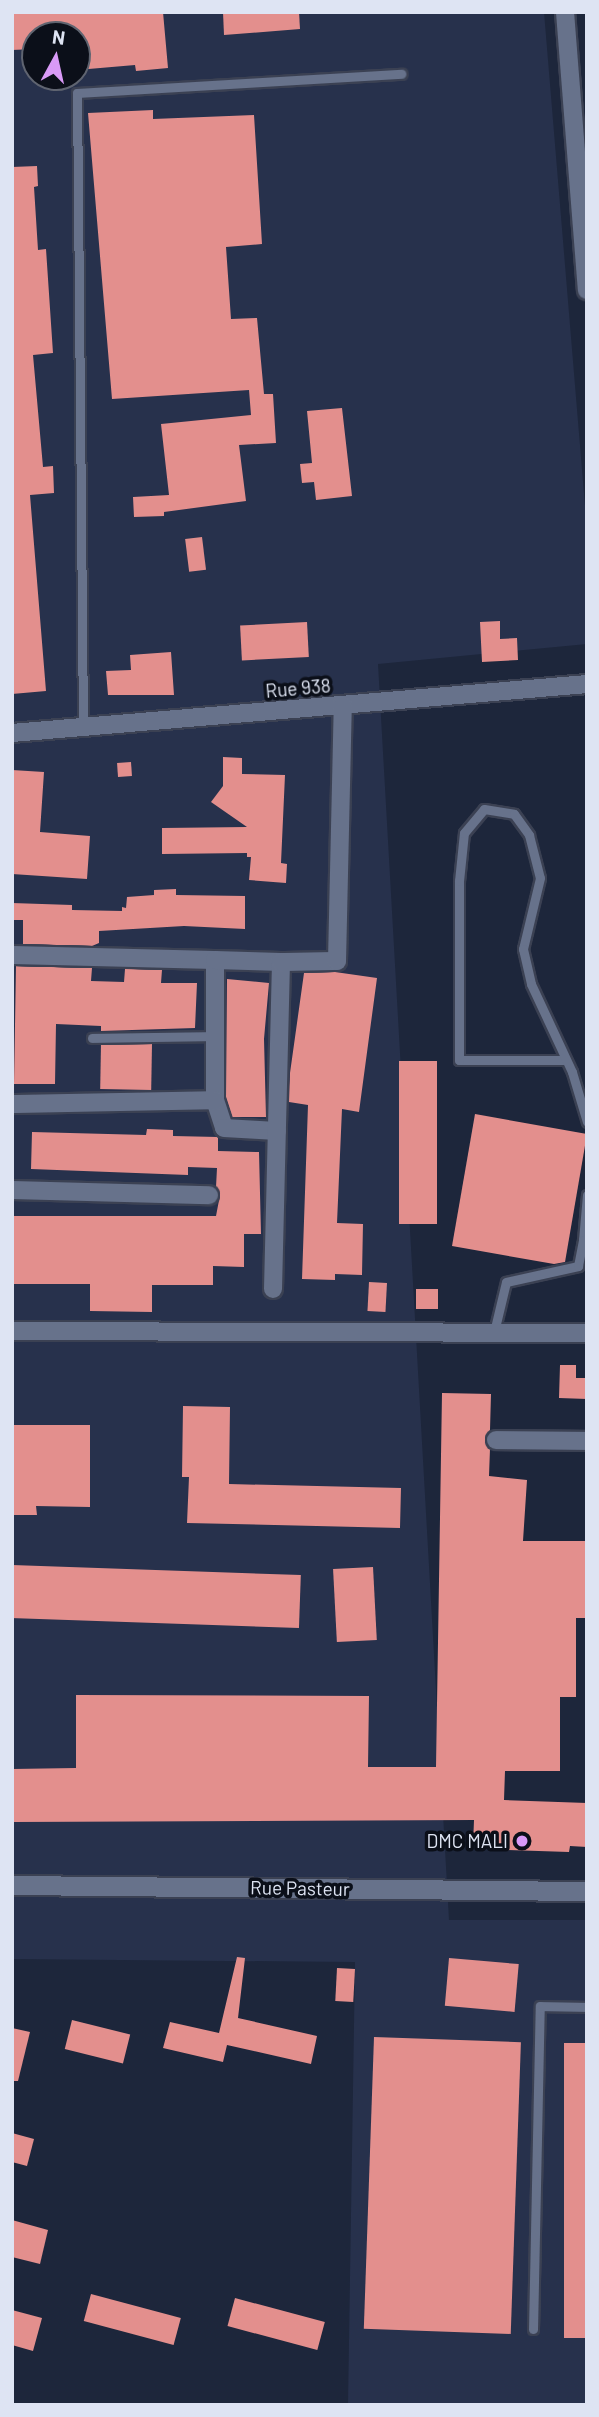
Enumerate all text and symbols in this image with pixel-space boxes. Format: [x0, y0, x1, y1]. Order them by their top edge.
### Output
north arrow [21, 21, 91, 91]
text: N [51, 24, 67, 49]
street label: Rue 938 [264, 674, 332, 702]
place label: DMC MALI [427, 1830, 508, 1852]
marker: DMC MALI [514, 1833, 530, 1849]
street label: Rue Pasteur [250, 1876, 350, 1900]

